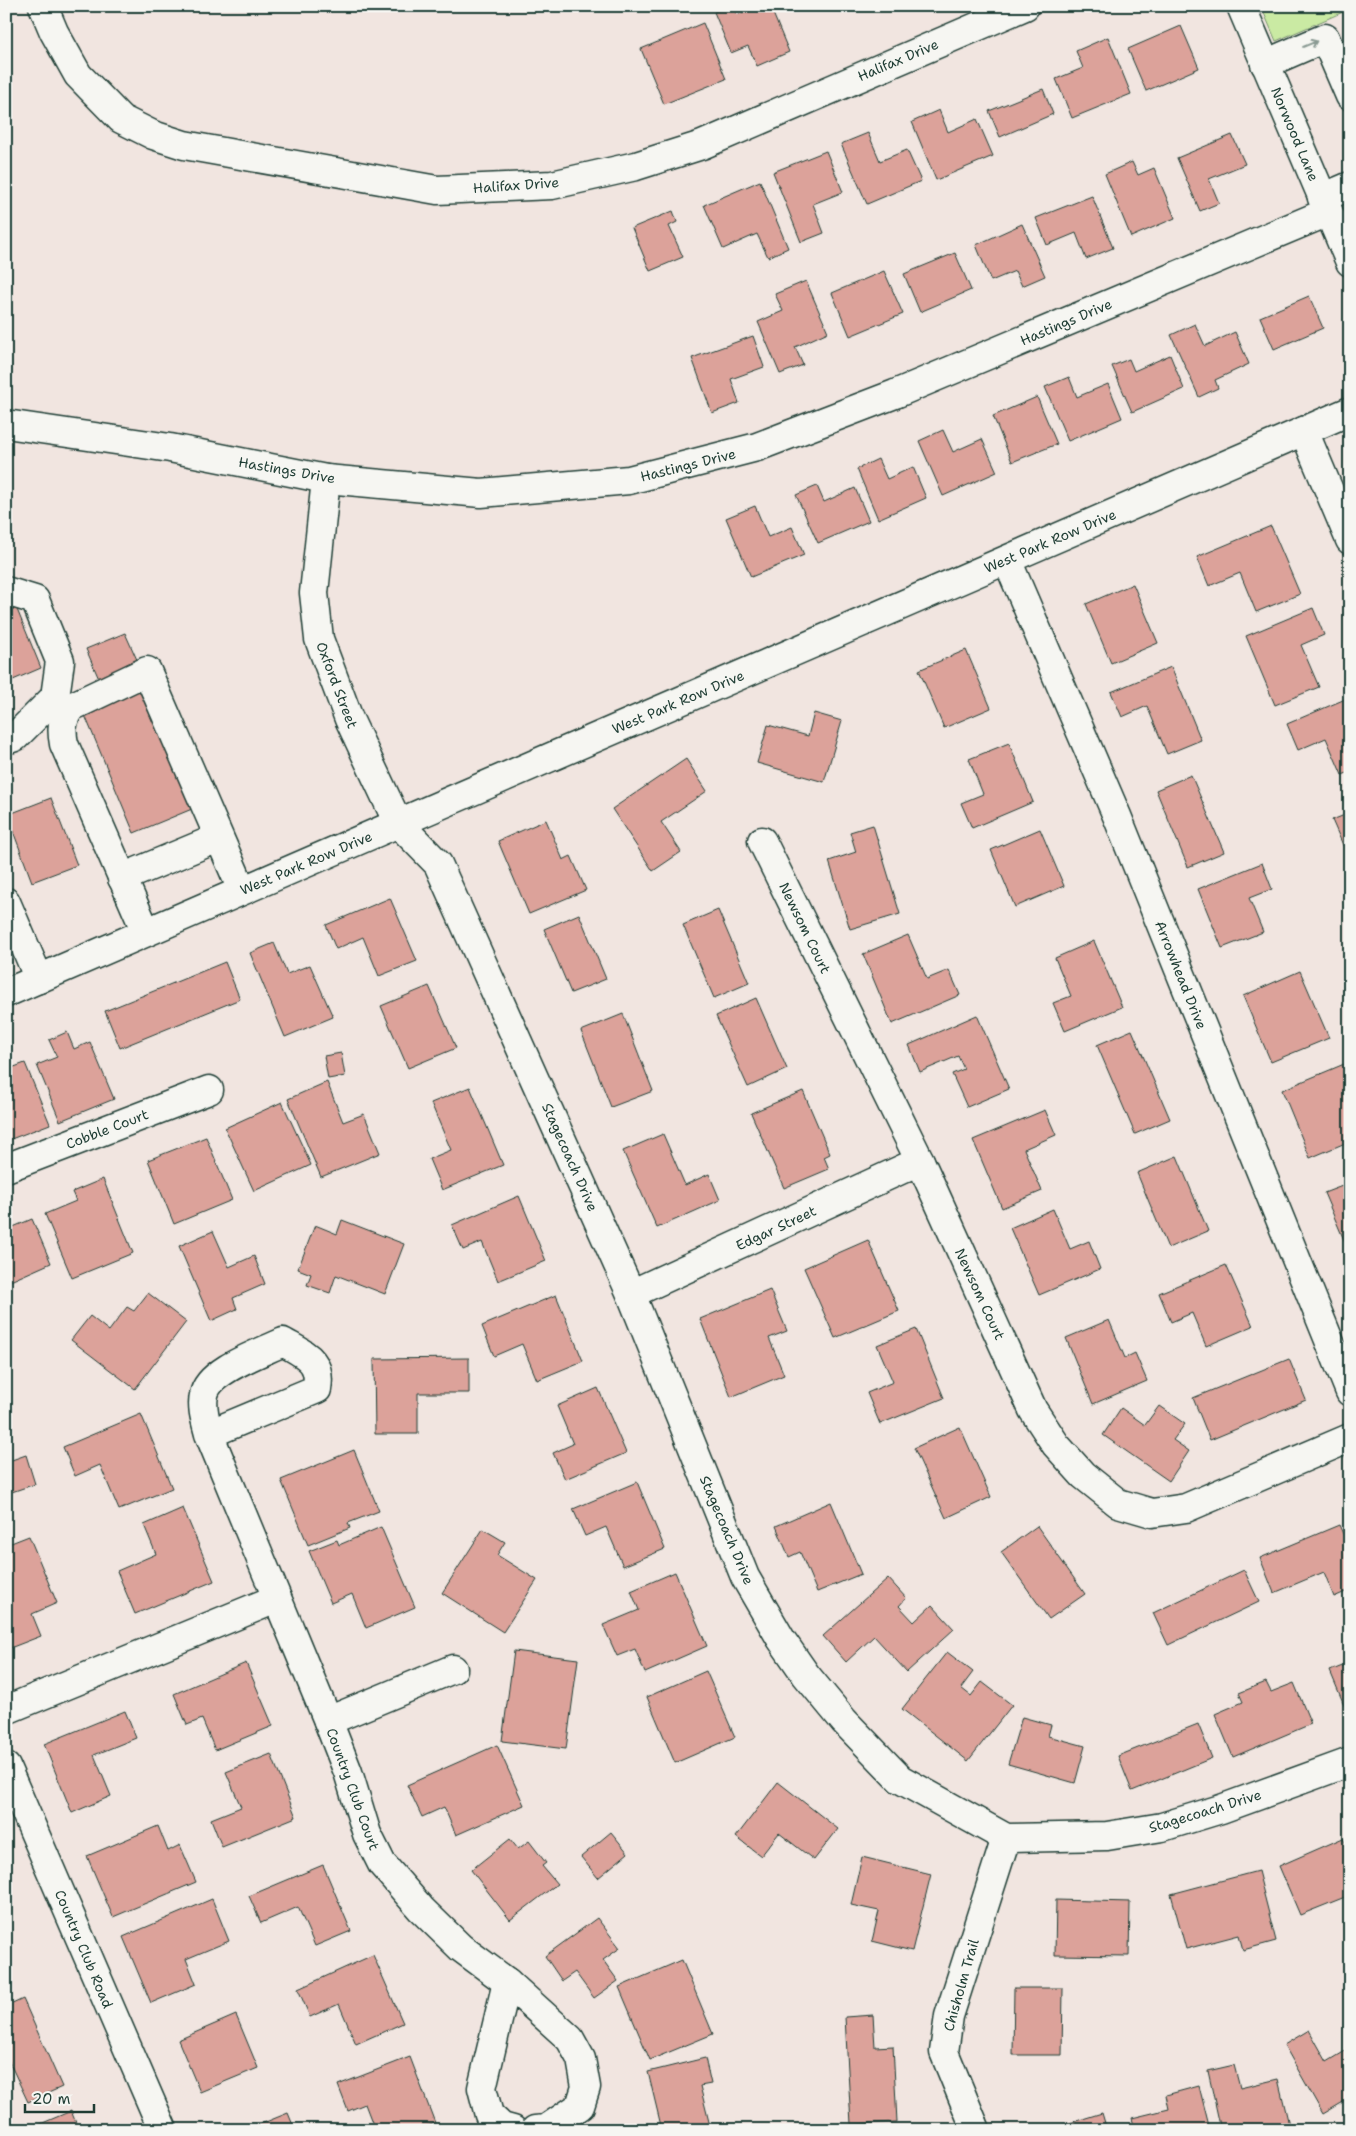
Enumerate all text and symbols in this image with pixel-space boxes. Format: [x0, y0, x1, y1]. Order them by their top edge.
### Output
street label: Halifax Drive [855, 35, 941, 85]
one-way arrow [1302, 39, 1317, 49]
street label: Norwood Lane [1267, 84, 1323, 184]
street label: Halifax Drive [472, 173, 560, 197]
street label: Hastings Drive [1017, 295, 1115, 349]
street label: Hastings Drive [638, 444, 738, 486]
street label: Hastings Drive [237, 453, 337, 487]
street label: West Park Row Drive [981, 505, 1119, 577]
street label: Oxford Street [312, 639, 362, 731]
street label: West Park Row Drive [609, 666, 747, 738]
street label: West Park Row Drive [237, 827, 375, 899]
street label: Newsom Court [775, 879, 835, 977]
street label: Arrowhead Drive [1151, 918, 1211, 1032]
street label: Stagecoach Drive [538, 1100, 602, 1214]
street label: Cobble Court [63, 1105, 151, 1153]
street label: Edgar Street [733, 1202, 819, 1254]
street label: Newsom Court [951, 1245, 1009, 1343]
street label: Stagecoach Drive [696, 1473, 758, 1587]
street label: Country Club Court [323, 1725, 383, 1853]
street label: Stagecoach Drive [1147, 1785, 1264, 1837]
street label: Country Club Road [51, 1887, 117, 2011]
street label: Chisholm Trail [939, 1936, 983, 2033]
scale bar [25, 2081, 94, 2113]
text: 20 m [32, 2089, 71, 2109]

